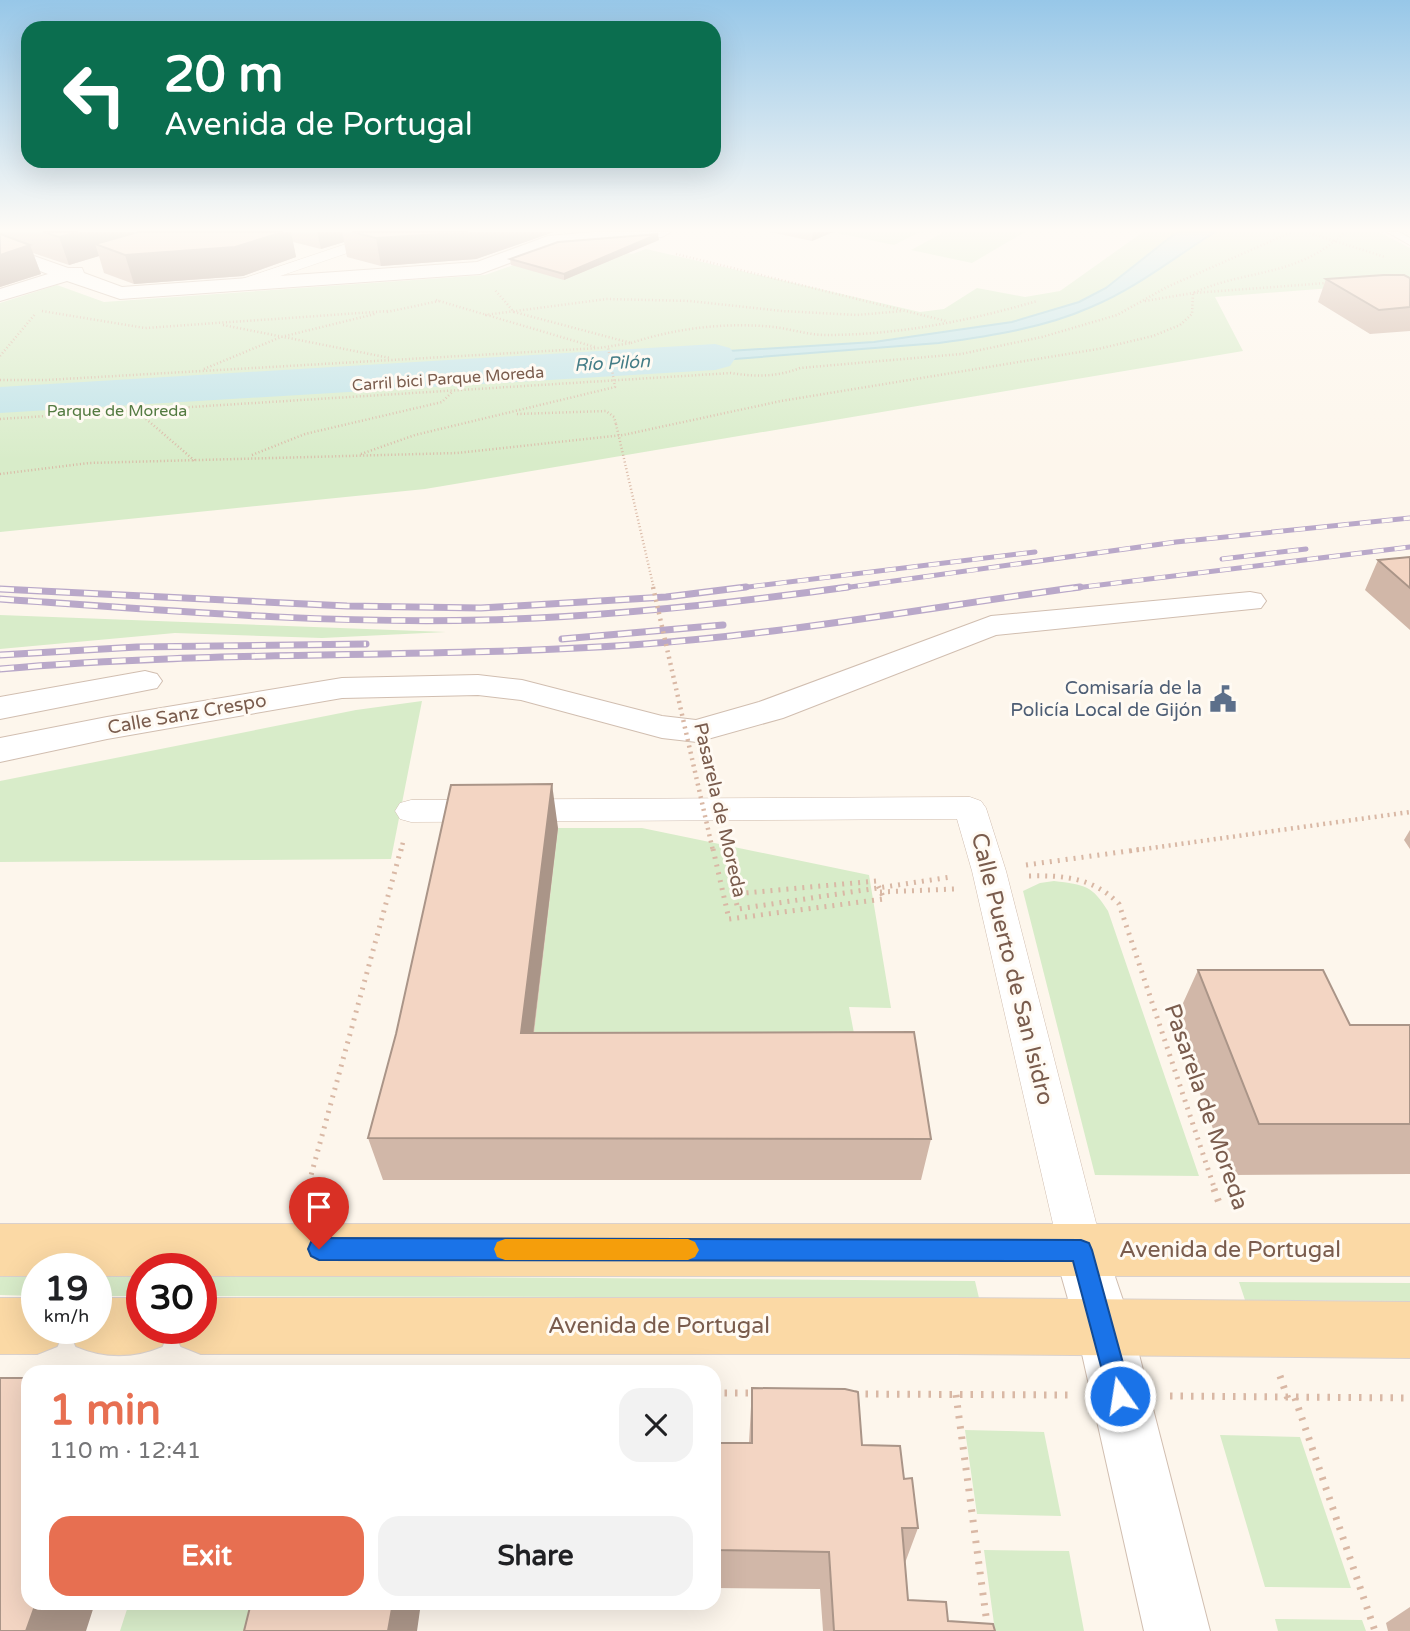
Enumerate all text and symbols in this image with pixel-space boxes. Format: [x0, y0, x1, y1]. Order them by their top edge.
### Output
text: 20 m [164, 46, 283, 105]
icon: left [49, 49, 140, 140]
text: Avenida de Portugal [164, 106, 473, 144]
water label: Río Pilón [574, 350, 651, 376]
street label: Carril bici Parque Moreda [351, 362, 545, 396]
park label: Parque de Moreda [47, 401, 187, 421]
place label: Comisaría de la Policía Local de Gijón [1010, 677, 1202, 721]
public building icon: Comisaría de la Policía Local de Gijón [1208, 684, 1238, 714]
street label: Calle Sanz Crespo [106, 689, 268, 739]
street label: Pasarela de Moreda [689, 721, 751, 899]
street label: Calle Puerto de San Isidro [965, 830, 1059, 1108]
street label: Pasarela de Moreda [1158, 1000, 1254, 1214]
pin [289, 1177, 349, 1249]
icon: arrive [300, 1188, 338, 1226]
street label: Avenida de Portugal [1119, 1236, 1341, 1264]
speed limit sign: 30 [126, 1253, 217, 1344]
text: 19 [45, 1268, 88, 1310]
text: km/h [44, 1305, 89, 1327]
street label: Avenida de Portugal [548, 1312, 770, 1340]
position arrow [1083, 1359, 1157, 1433]
text: 1 min [49, 1385, 161, 1436]
button: close [619, 1388, 693, 1462]
text: 110 m · 12:41 [49, 1437, 201, 1465]
button: Exit [49, 1516, 364, 1596]
button: Share [378, 1516, 693, 1596]

